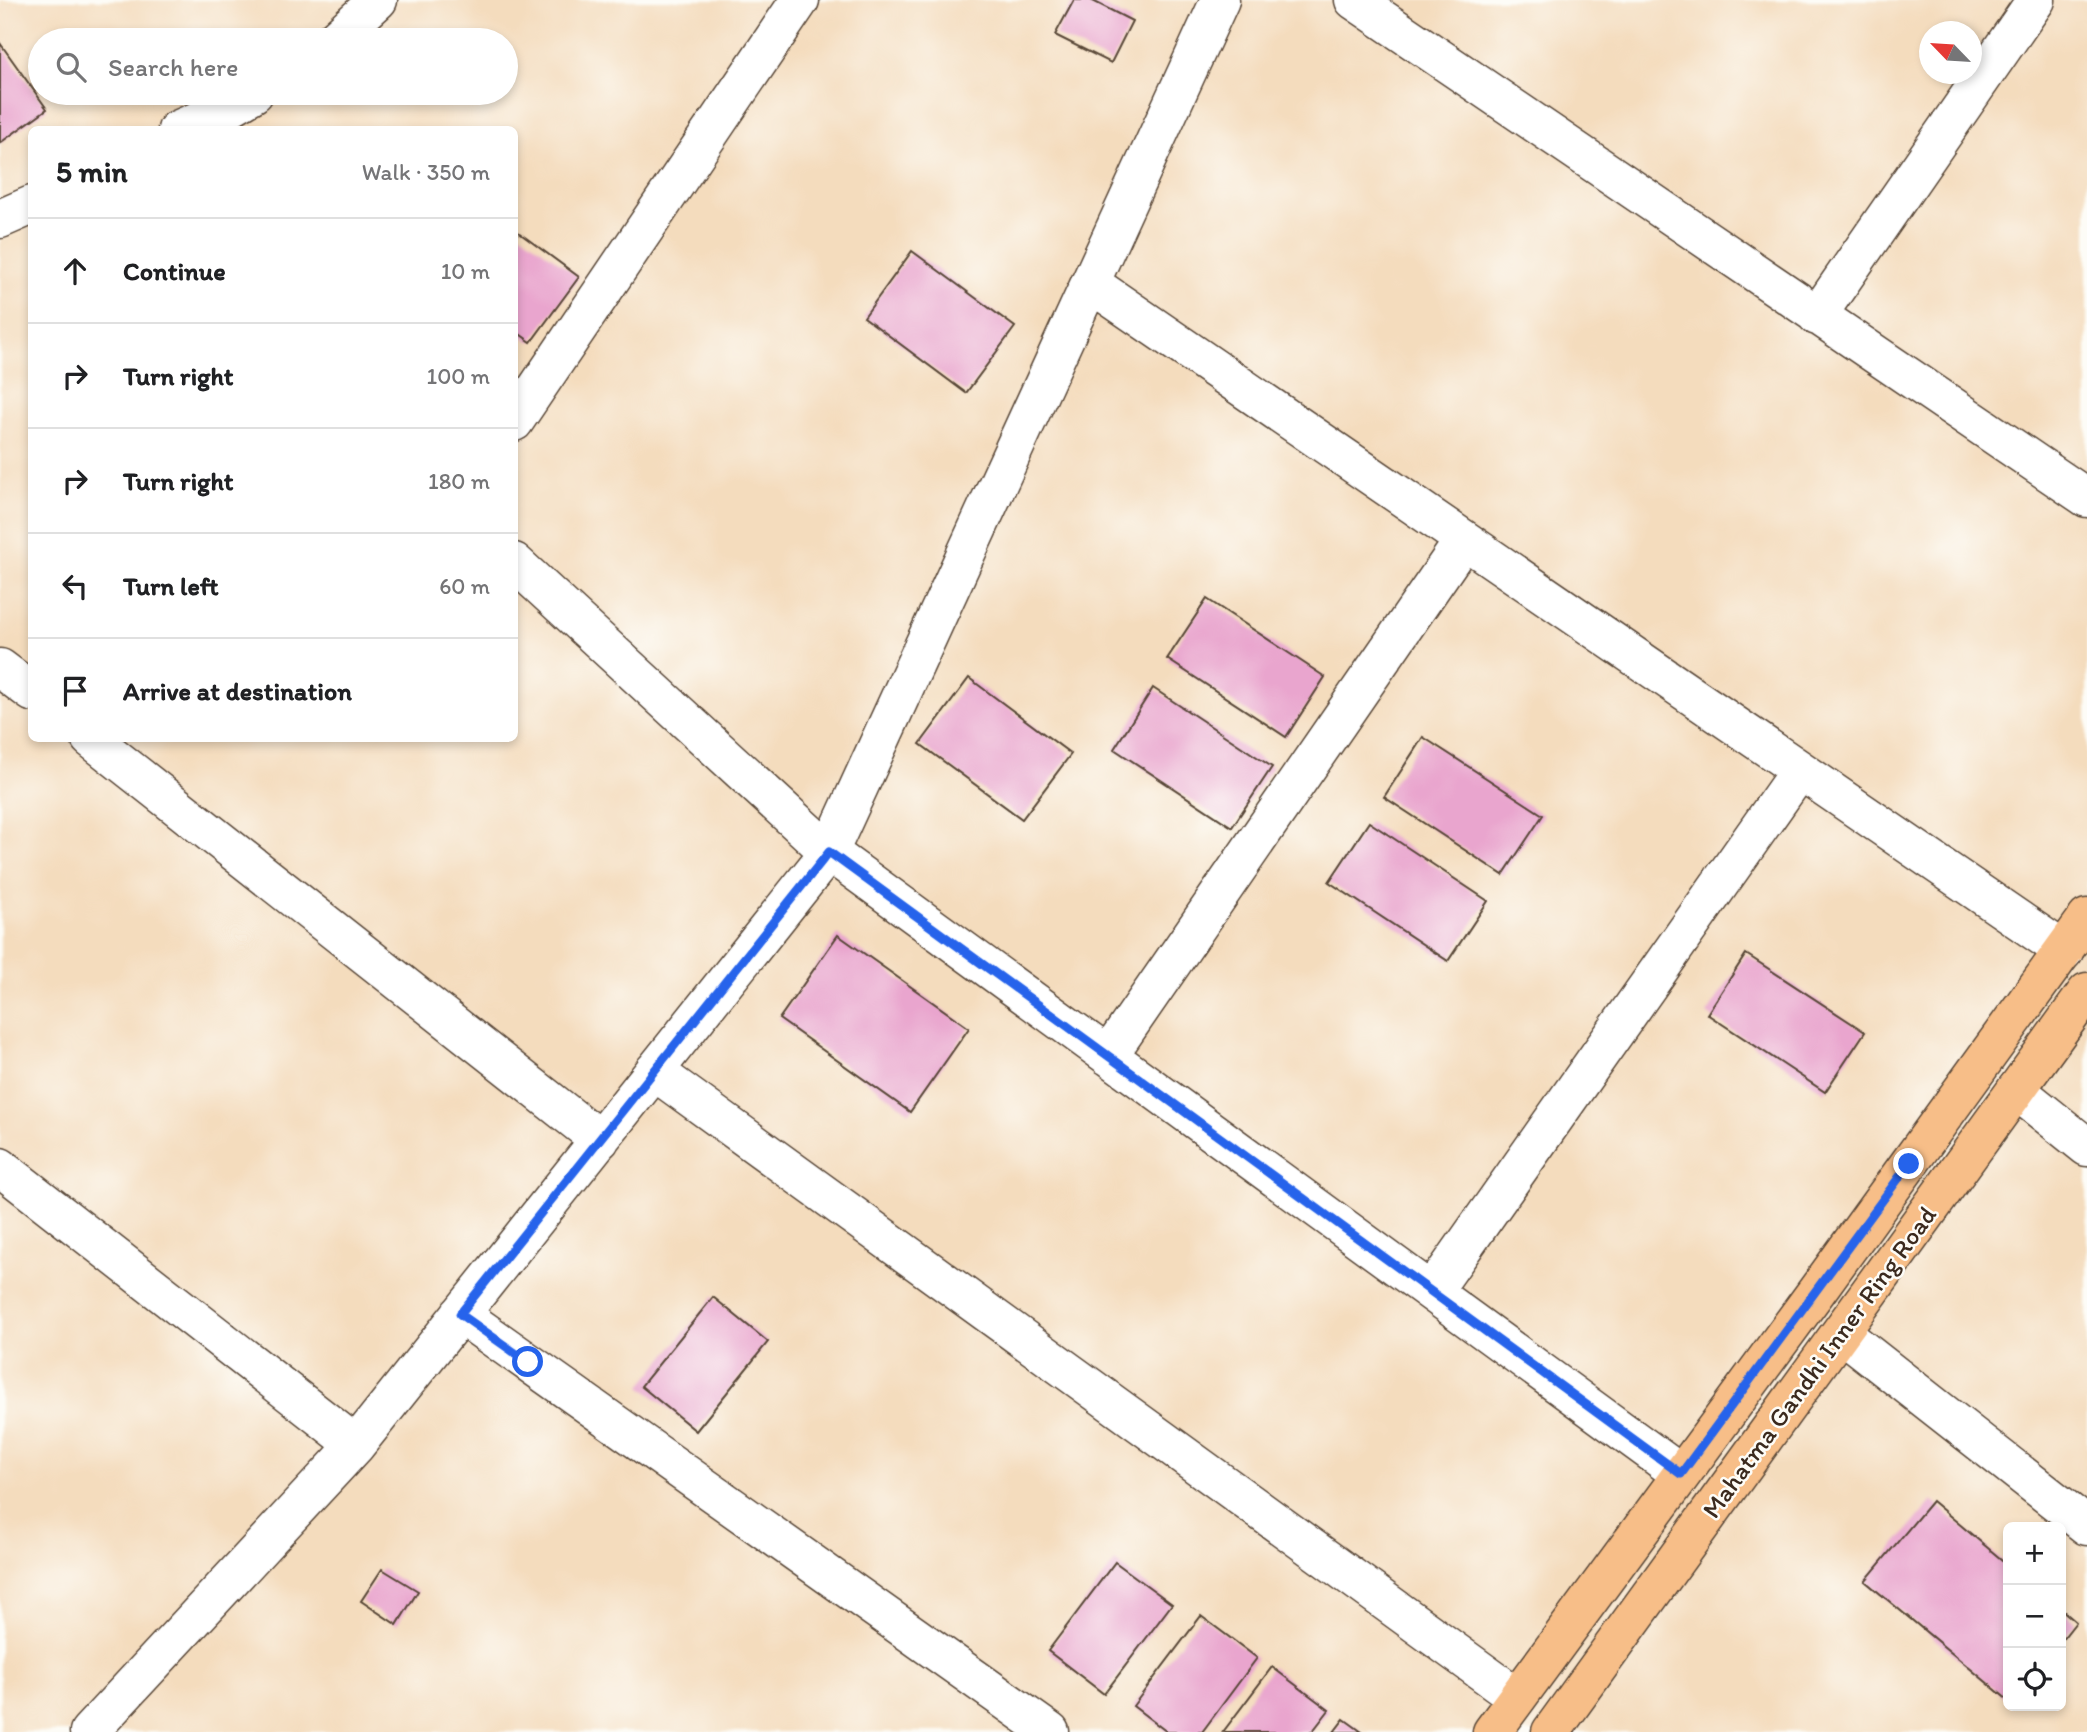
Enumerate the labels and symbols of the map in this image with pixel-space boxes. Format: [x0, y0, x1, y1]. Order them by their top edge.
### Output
north arrow [1919, 21, 1982, 84]
route end [1893, 1148, 1924, 1179]
street label: Mahatma Gandhi Inner Ring Road [1695, 1200, 1943, 1524]
route start [512, 1346, 543, 1377]

